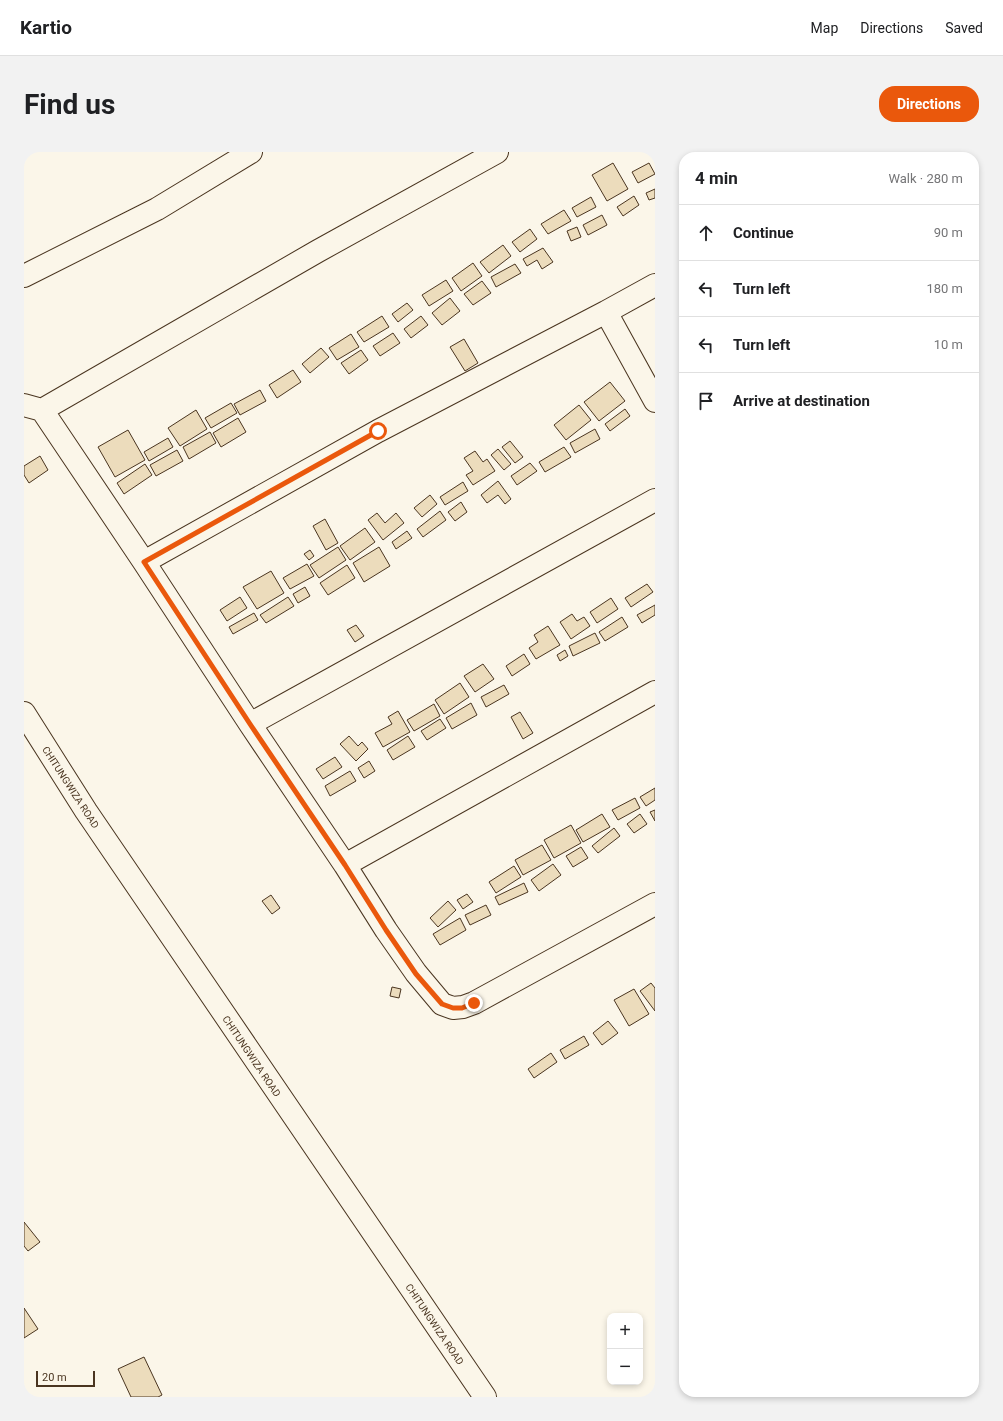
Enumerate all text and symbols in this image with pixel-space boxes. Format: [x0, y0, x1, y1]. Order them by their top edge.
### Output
text: Kartio [20, 16, 72, 39]
text: Map [811, 20, 838, 36]
text: Directions [860, 20, 923, 36]
text: Saved [945, 20, 983, 36]
button: Directions [879, 86, 979, 122]
text: Find us [24, 88, 115, 121]
text: 4 min [695, 168, 738, 188]
text: Walk · 280 m [888, 171, 963, 186]
icon: ahead [695, 222, 717, 244]
text: Continue [733, 224, 794, 242]
text: 90 m [934, 225, 963, 240]
icon: left [695, 278, 717, 300]
text: Turn left [733, 280, 790, 298]
text: 180 m [926, 281, 963, 296]
icon: left [695, 334, 717, 356]
text: Turn left [733, 336, 790, 354]
text: 10 m [934, 337, 963, 352]
icon: arrive [695, 390, 717, 412]
text: Arrive at destination [733, 392, 870, 410]
route start [369, 422, 387, 440]
street label: CHITUNGWIZA ROAD [40, 744, 101, 830]
route end [465, 994, 483, 1012]
street label: CHITUNGWIZA ROAD [220, 1014, 283, 1099]
street label: CHITUNGWIZA ROAD [403, 1282, 466, 1367]
map controls [607, 1313, 643, 1385]
button: + [607, 1313, 643, 1349]
button: − [607, 1349, 643, 1385]
scale bar [36, 1369, 95, 1388]
text: 20 m [42, 1371, 67, 1384]

